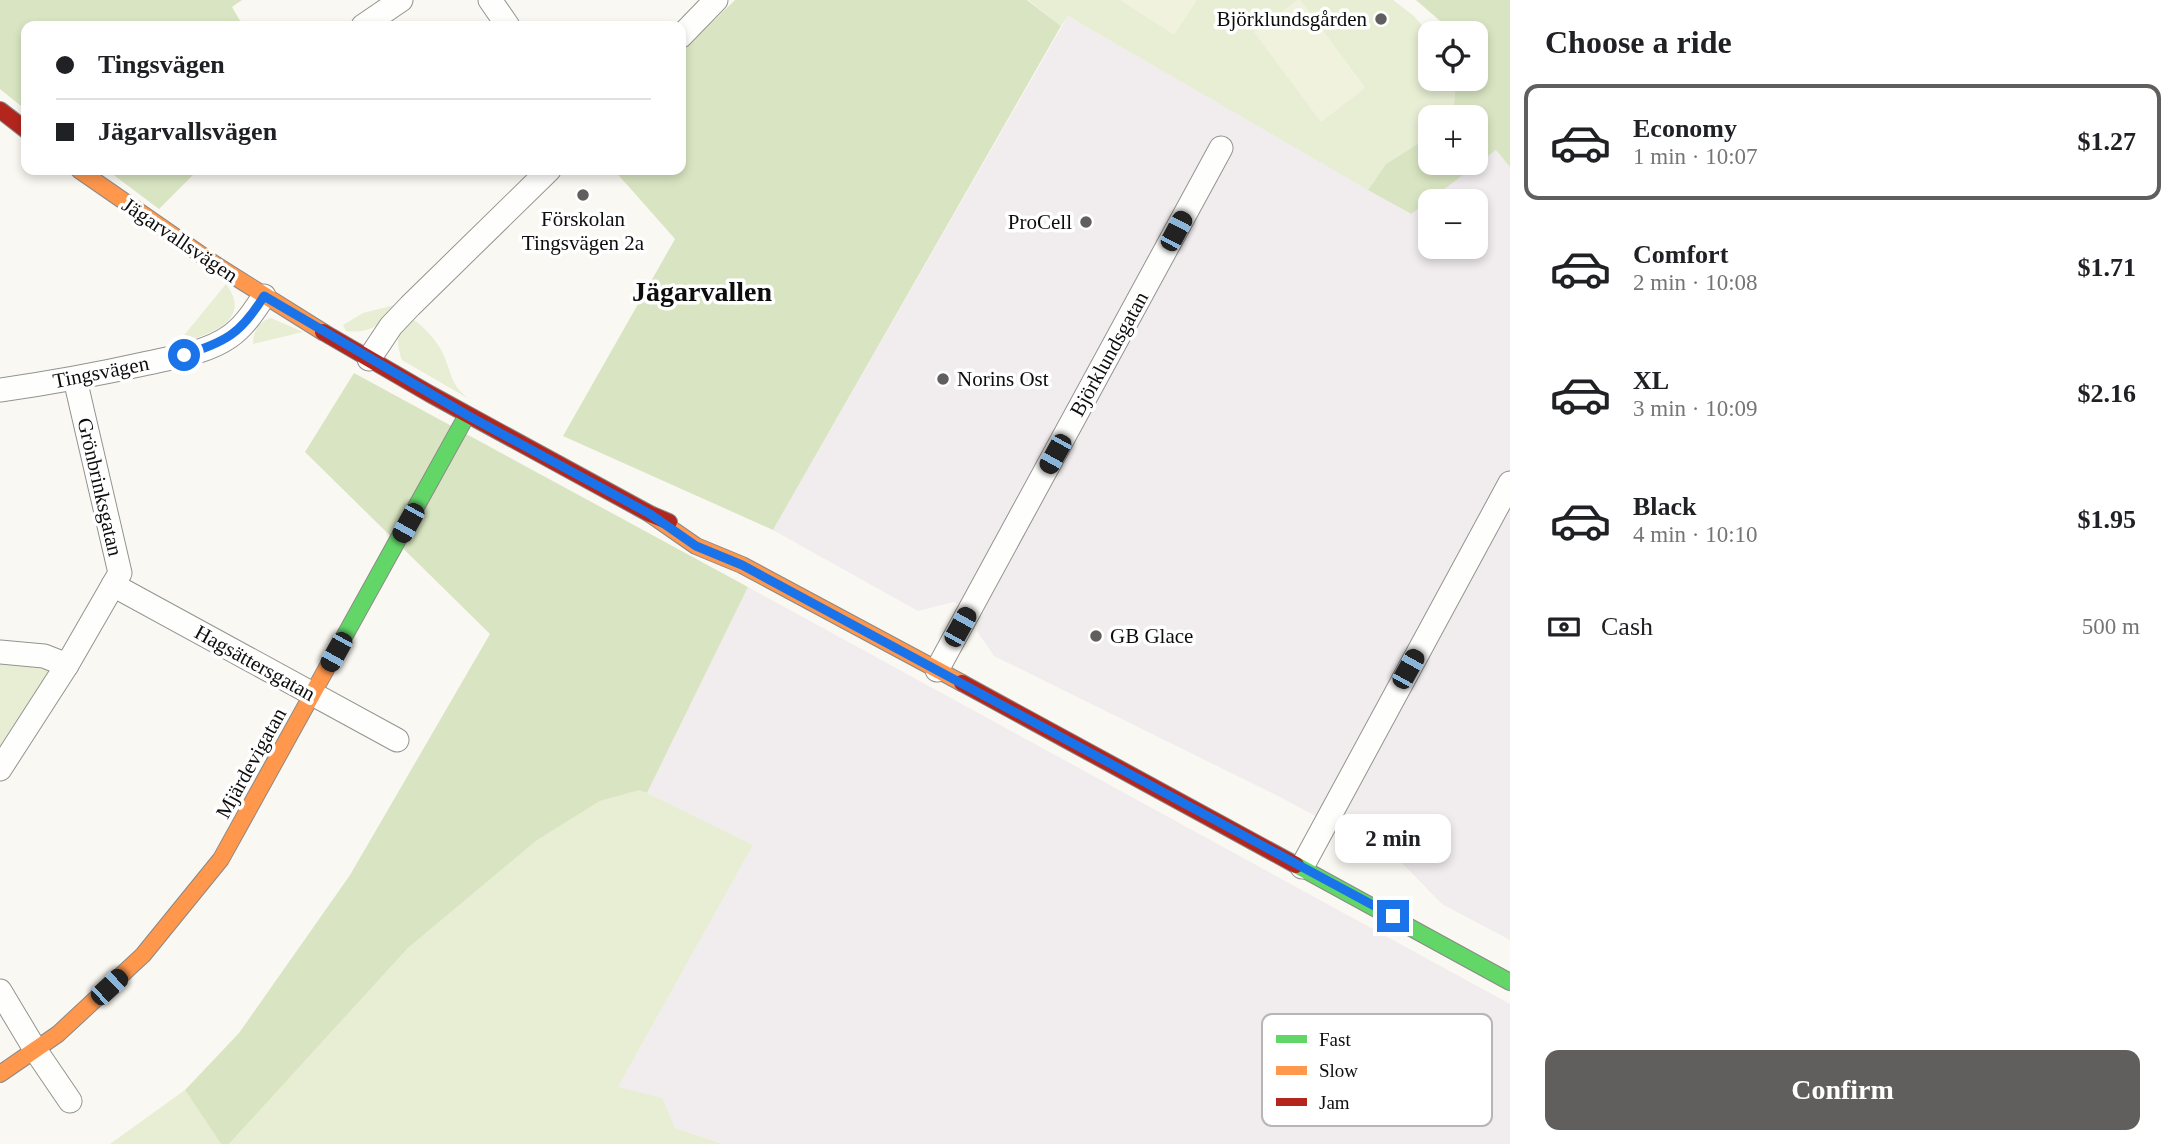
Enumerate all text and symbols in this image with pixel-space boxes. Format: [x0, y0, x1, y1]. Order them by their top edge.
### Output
place label: Björklundsgården [1217, 7, 1367, 31]
marker: Björklundsgården [1373, 11, 1389, 27]
map controls [1418, 21, 1488, 259]
button: locate [1418, 21, 1488, 91]
text: Choose a ride [1545, 24, 1732, 60]
text: Tingsvägen [98, 50, 225, 79]
button: + [1418, 105, 1488, 175]
icon: car [1549, 111, 1612, 174]
text: Economy [1633, 114, 1737, 143]
text: Jägarvallsvägen [98, 117, 277, 146]
text: $1.27 [2078, 127, 2136, 156]
text: 1 min · 10:07 [1633, 144, 1758, 169]
marker: Förskolan Tingsvägen 2a [575, 187, 591, 203]
button: − [1418, 189, 1488, 259]
street label: Jägarvallsvägen [118, 193, 243, 288]
place label: Förskolan Tingsvägen 2a [522, 207, 645, 255]
car [1157, 208, 1196, 254]
place label: ProCell [1008, 210, 1072, 234]
marker: ProCell [1078, 214, 1094, 230]
icon: car [1549, 237, 1612, 300]
text: Comfort [1633, 240, 1728, 269]
text: $1.71 [2078, 253, 2136, 282]
text: 2 min · 10:08 [1633, 270, 1758, 295]
district label: Jägarvallen [632, 276, 772, 307]
street label: Björklundsgatan [1065, 287, 1153, 421]
route start [168, 339, 200, 371]
street label: Tingsvägen [51, 351, 152, 393]
icon: car [1549, 363, 1612, 426]
text: XL [1633, 366, 1669, 395]
place label: Norins Ost [957, 367, 1049, 391]
marker: Norins Ost [935, 371, 951, 387]
text: $2.16 [2078, 379, 2136, 408]
text: 3 min · 10:09 [1633, 396, 1758, 421]
street label: Grönbrinksgatan [72, 416, 128, 559]
car [1036, 431, 1075, 477]
icon: car [1549, 489, 1612, 552]
text: Black [1633, 492, 1697, 521]
car [389, 500, 428, 546]
text: $1.95 [2078, 505, 2136, 534]
text: 4 min · 10:10 [1633, 522, 1758, 547]
car [941, 604, 980, 650]
icon: cash [1545, 608, 1583, 646]
text: Cash [1601, 612, 1653, 641]
text: 500 m [2082, 614, 2140, 639]
street label: Hagsättersgatan [191, 620, 320, 706]
place label: GB Glace [1110, 624, 1193, 648]
marker: GB Glace [1088, 628, 1104, 644]
car [317, 629, 356, 675]
car [1389, 646, 1428, 692]
street label: Mjärdevigatan [211, 703, 291, 822]
callout: 2 min [1335, 814, 1451, 864]
text: 2 min [1365, 826, 1421, 851]
route end [1377, 900, 1409, 932]
car [87, 965, 132, 1009]
legend [1262, 1014, 1492, 1126]
text: Fast [1319, 1029, 1351, 1050]
button: Confirm [1545, 1050, 2140, 1130]
text: Slow [1319, 1060, 1358, 1081]
text: Jam [1319, 1092, 1350, 1113]

